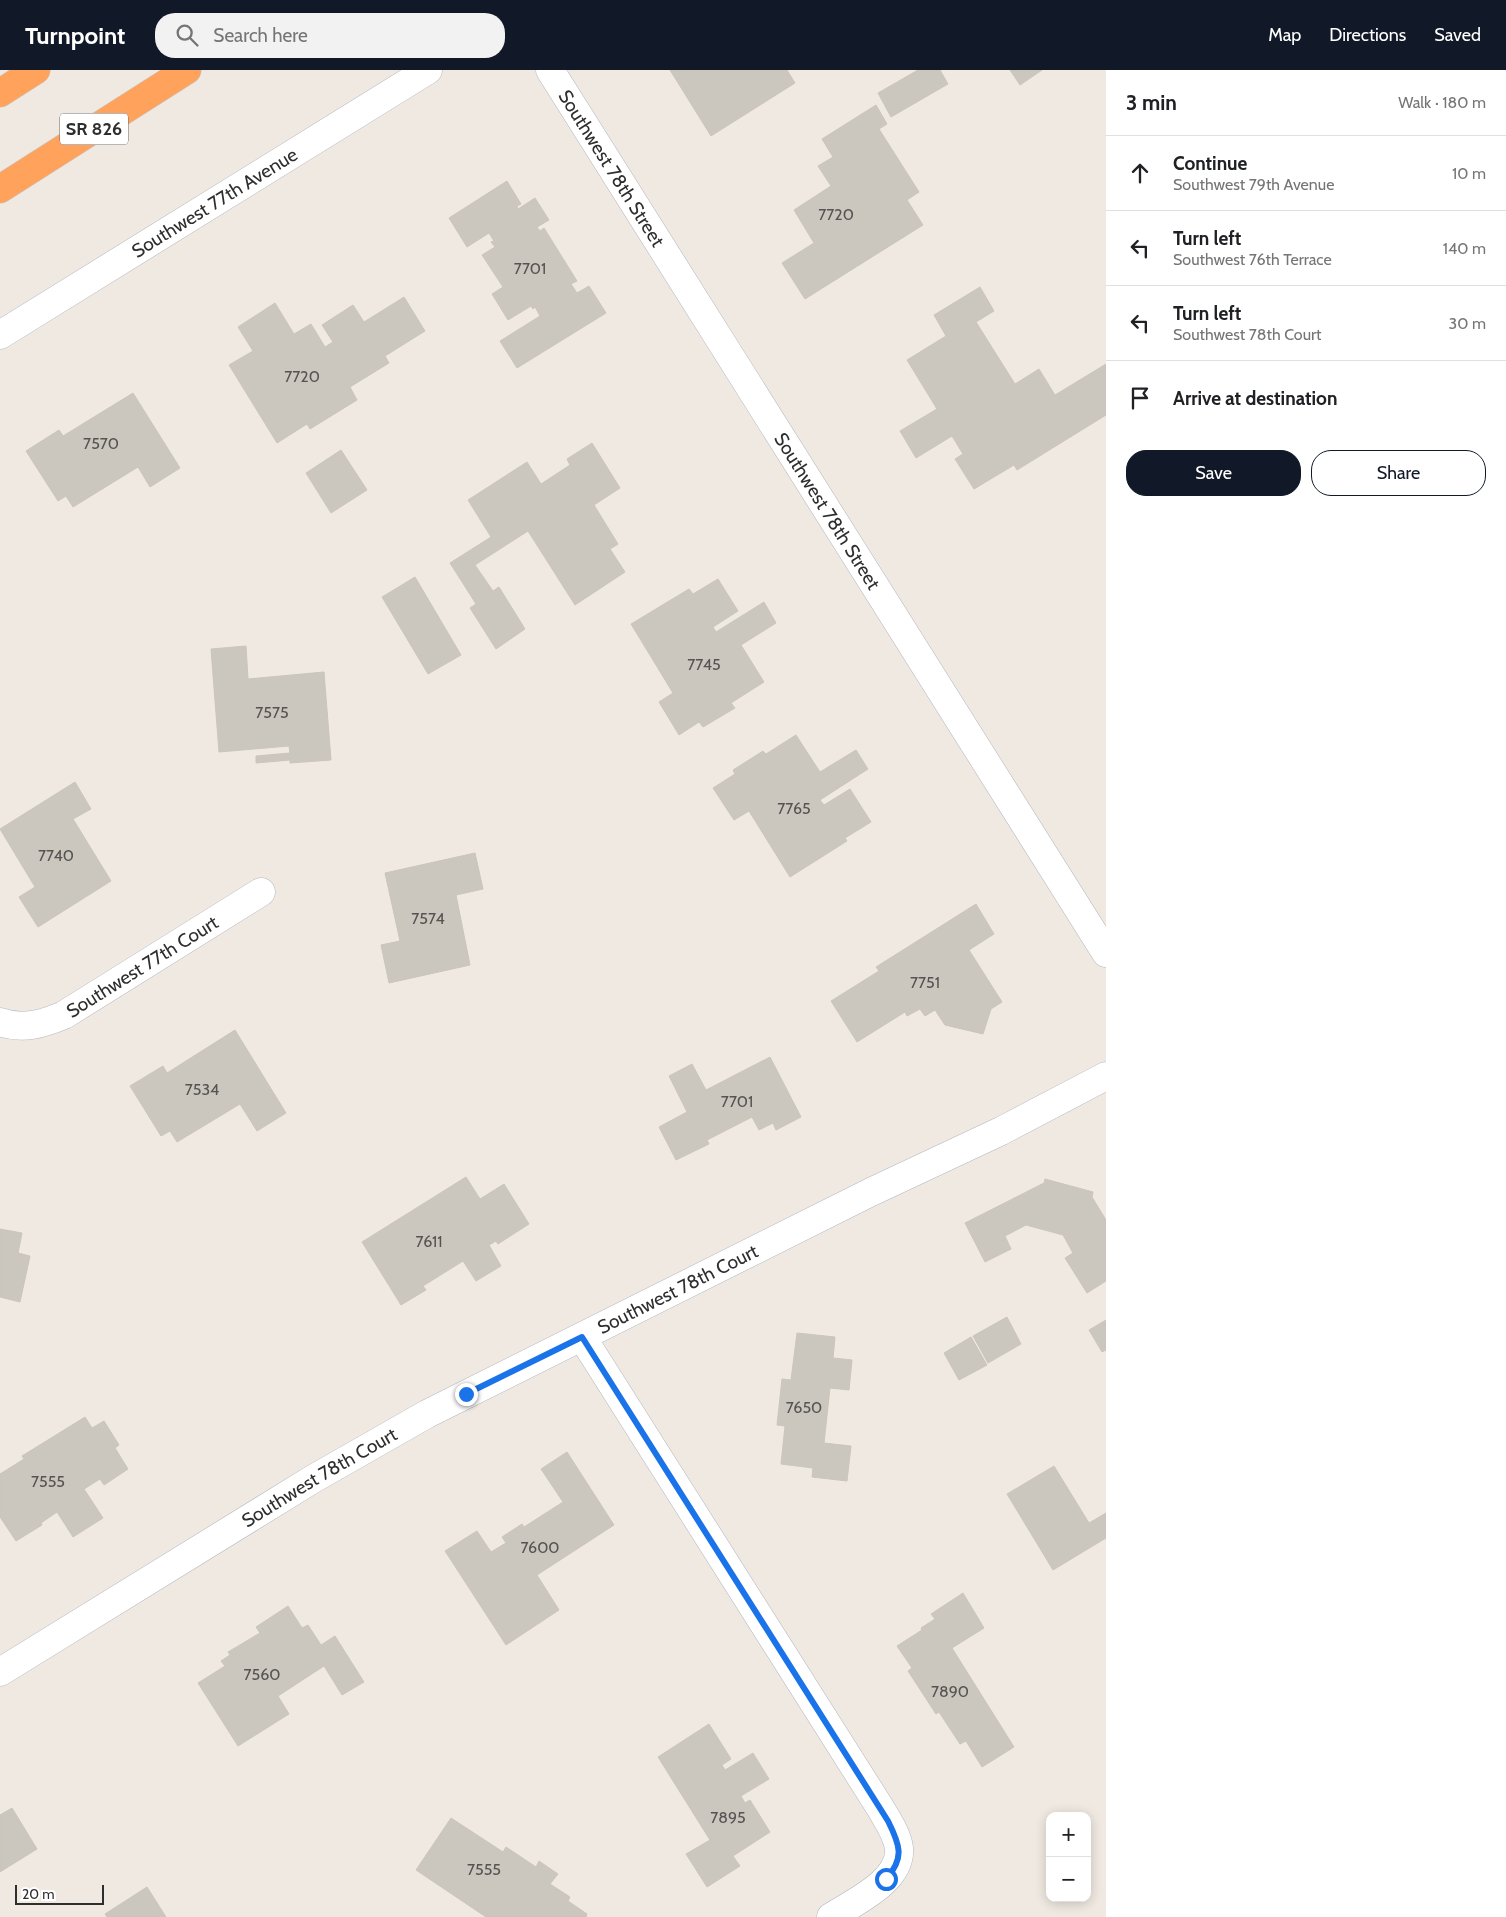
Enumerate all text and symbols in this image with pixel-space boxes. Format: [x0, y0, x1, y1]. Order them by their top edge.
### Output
search box [155, 13, 505, 58]
text: Turnpoint [25, 21, 125, 50]
icon: search [173, 21, 201, 49]
text: Search here [213, 24, 308, 47]
text: Map [1268, 24, 1301, 46]
text: Directions [1329, 24, 1406, 46]
text: Saved [1434, 24, 1481, 46]
street label: Southwest 78th Street [554, 85, 670, 251]
text: 3 min [1126, 90, 1177, 115]
text: Walk · 180 m [1398, 93, 1486, 112]
road number: SR 826 [60, 114, 128, 144]
street label: Southwest 77th Avenue [127, 142, 302, 262]
text: Continue [1173, 152, 1247, 175]
icon: ahead [1126, 159, 1154, 187]
text: 10 m [1452, 164, 1486, 183]
text: Southwest 79th Avenue [1173, 175, 1334, 194]
house number: 7720 [818, 205, 854, 224]
text: Turn left [1173, 227, 1241, 250]
icon: left [1126, 234, 1154, 262]
text: 140 m [1443, 239, 1486, 258]
text: Southwest 76th Terrace [1173, 250, 1332, 269]
house number: 7701 [514, 259, 546, 278]
text: Turn left [1173, 302, 1241, 325]
icon: left [1126, 309, 1154, 337]
text: 30 m [1449, 314, 1486, 333]
text: Southwest 78th Court [1173, 325, 1321, 344]
house number: 7720 [284, 367, 320, 386]
icon: arrive [1126, 384, 1154, 412]
text: Arrive at destination [1173, 387, 1337, 410]
street label: Southwest 78th Street [770, 428, 886, 594]
house number: 7570 [83, 434, 119, 453]
button: Save [1126, 450, 1301, 496]
button: Share [1311, 450, 1486, 496]
house number: 7745 [687, 655, 721, 674]
house number: 7575 [255, 703, 289, 722]
house number: 7765 [777, 799, 811, 818]
house number: 7740 [38, 846, 74, 865]
house number: 7574 [411, 909, 445, 928]
street label: Southwest 77th Court [62, 910, 223, 1022]
house number: 7751 [910, 973, 940, 992]
house number: 7534 [185, 1080, 219, 1099]
house number: 7701 [721, 1092, 753, 1111]
house number: 7611 [415, 1232, 443, 1251]
street label: Southwest 78th Court [593, 1239, 762, 1338]
route end [455, 1383, 478, 1406]
house number: 7650 [786, 1398, 822, 1417]
street label: Southwest 78th Court [237, 1422, 401, 1532]
house number: 7555 [31, 1472, 65, 1491]
house number: 7600 [520, 1538, 560, 1557]
house number: 7560 [244, 1665, 280, 1684]
house number: 7890 [931, 1682, 969, 1701]
house number: 7895 [710, 1808, 746, 1827]
map controls [1046, 1812, 1091, 1902]
button: + [1046, 1812, 1091, 1857]
button: − [1046, 1857, 1091, 1902]
house number: 7555 [467, 1860, 501, 1879]
route start [875, 1868, 898, 1891]
scale bar [15, 1882, 104, 1905]
text: 20 m [22, 1885, 55, 1903]

